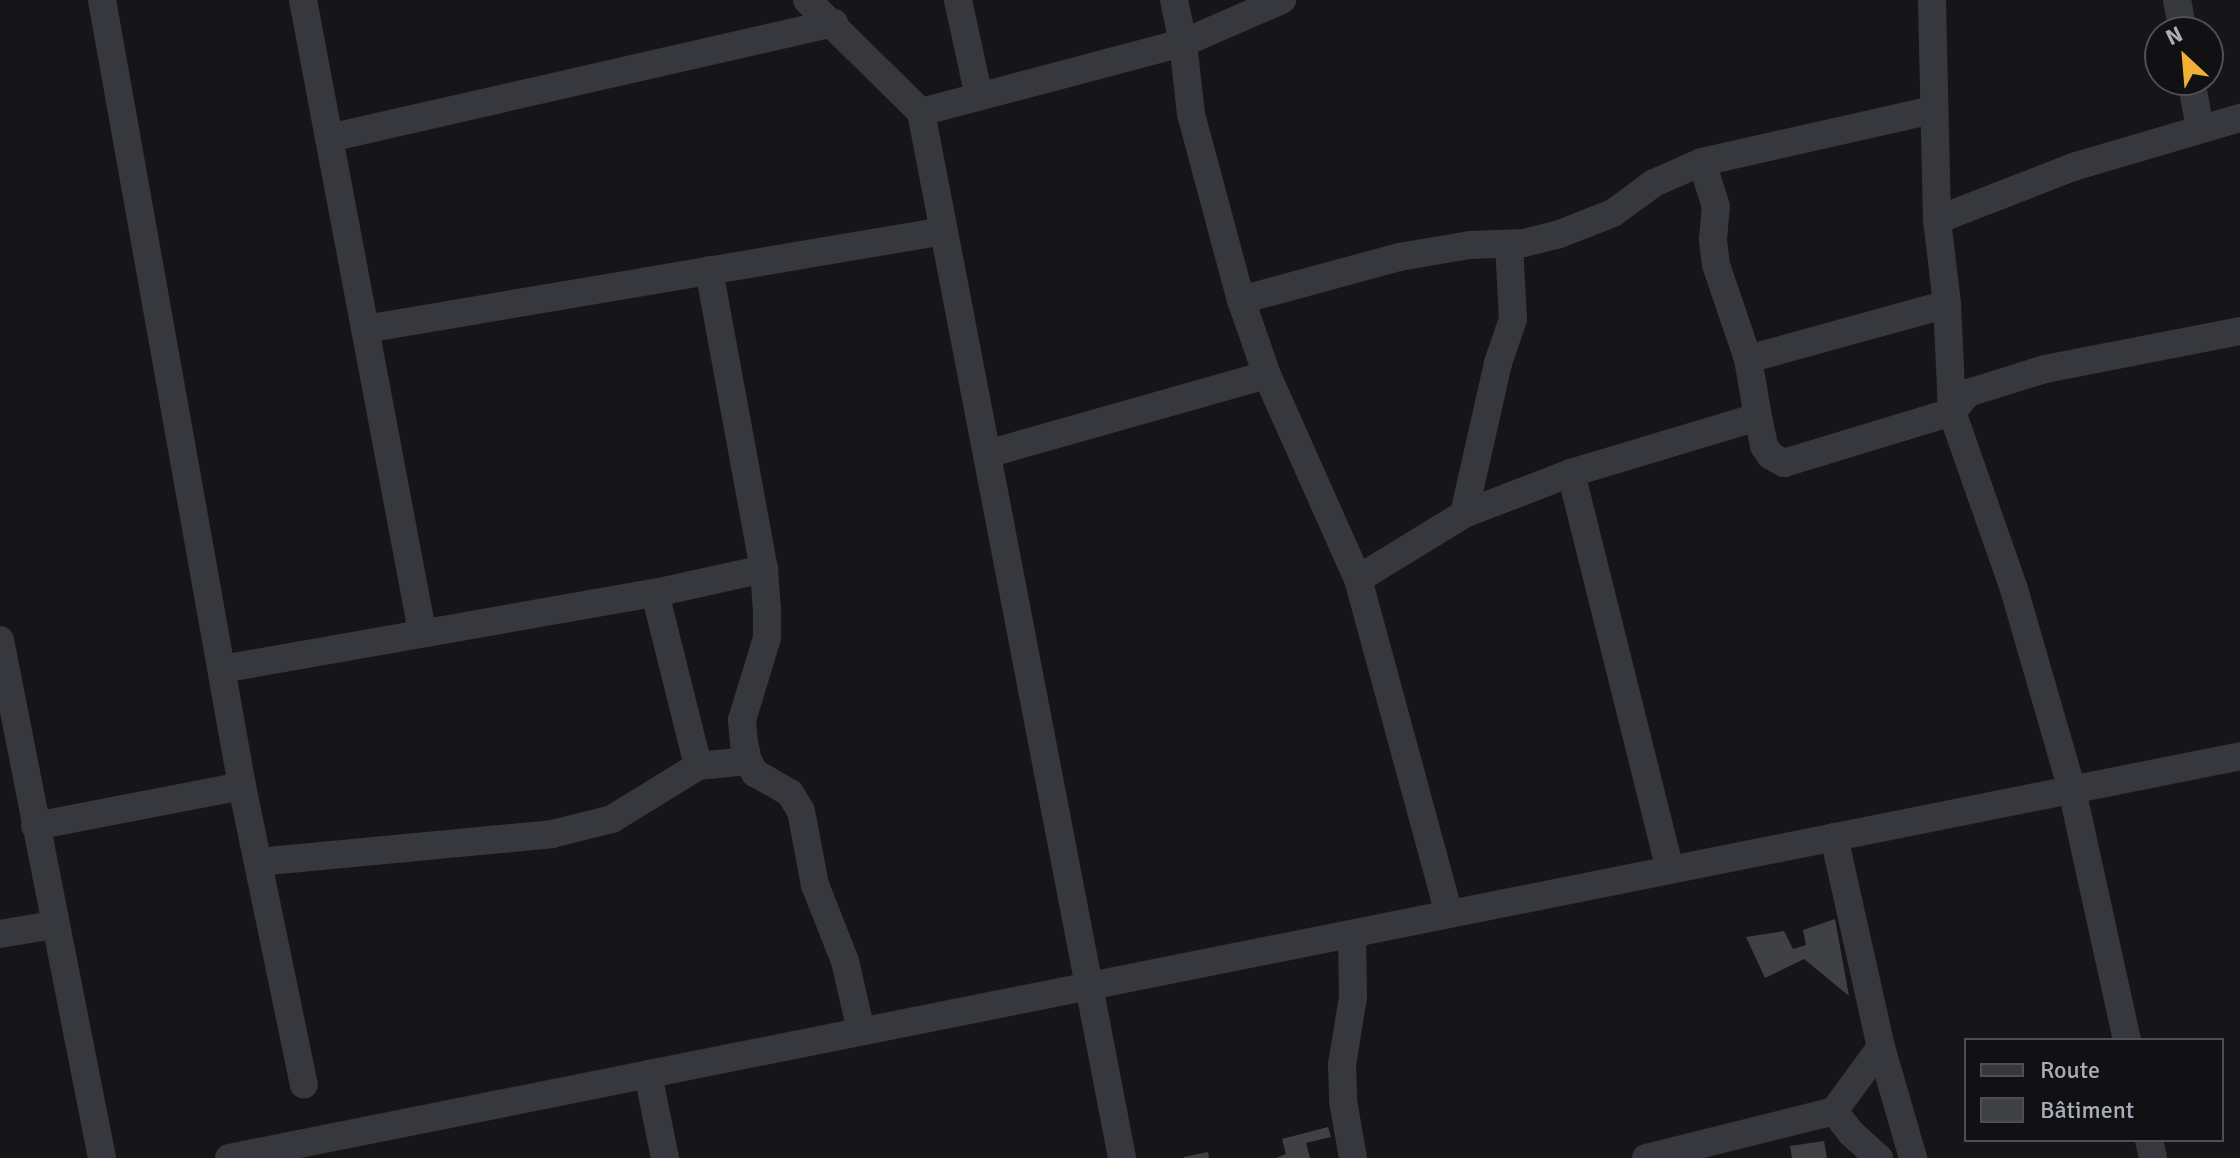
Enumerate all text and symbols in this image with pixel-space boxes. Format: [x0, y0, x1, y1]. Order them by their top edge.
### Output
north arrow [2144, 16, 2224, 96]
text: N [2161, 20, 2187, 51]
legend [1964, 1038, 2224, 1142]
text: Route [2040, 1055, 2100, 1085]
text: Bâtiment [2040, 1095, 2134, 1125]

